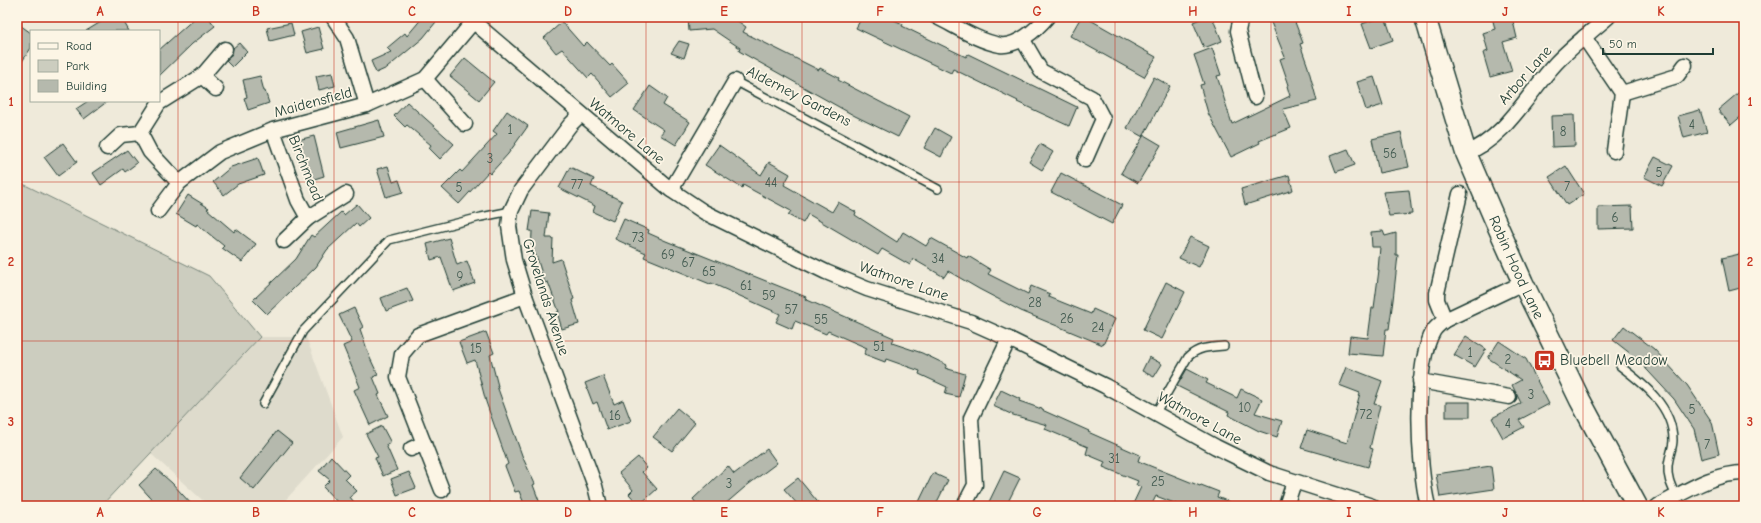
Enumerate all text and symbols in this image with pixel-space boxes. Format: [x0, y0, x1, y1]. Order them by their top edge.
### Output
text: A [96, 4, 104, 19]
text: B [252, 4, 260, 19]
text: C [408, 4, 416, 19]
text: D [564, 4, 572, 19]
text: E [720, 4, 728, 19]
text: F [876, 4, 884, 19]
text: G [1032, 4, 1042, 19]
text: H [1188, 4, 1198, 19]
text: I [1346, 4, 1352, 19]
text: J [1502, 4, 1508, 19]
text: K [1657, 4, 1665, 19]
legend [30, 30, 160, 102]
scale bar [1603, 30, 1713, 56]
text: 50 m [1609, 37, 1637, 51]
text: Road [66, 39, 92, 53]
street label: Arbor Lane [1494, 41, 1556, 108]
text: Park [66, 59, 89, 73]
street label: Alderney Gardens [744, 62, 854, 130]
text: Building [66, 79, 107, 93]
street label: Maidensfield [272, 83, 354, 121]
text: 1 [8, 94, 14, 109]
street label: Watmore Lane [585, 94, 669, 168]
text: 1 [1747, 94, 1753, 109]
house number: 4 [1689, 117, 1695, 132]
house number: 1 [507, 122, 513, 137]
house number: 8 [1560, 124, 1567, 139]
street label: Birchmead [285, 133, 327, 203]
house number: 56 [1383, 146, 1397, 161]
house number: 3 [487, 151, 493, 166]
house number: 5 [1655, 165, 1663, 180]
house number: 44 [765, 175, 777, 190]
house number: 77 [571, 177, 583, 192]
house number: 7 [1564, 179, 1570, 194]
house number: 5 [455, 180, 463, 195]
house number: 6 [1611, 210, 1619, 225]
street label: Robin Hood Lane [1485, 213, 1548, 322]
house number: 73 [632, 230, 644, 245]
street label: Grovelands Avenue [519, 236, 574, 358]
house number: 69 [661, 247, 675, 262]
house number: 34 [932, 251, 944, 266]
text: 2 [8, 254, 14, 269]
text: 2 [1747, 254, 1753, 269]
house number: 67 [681, 255, 695, 270]
street label: Watmore Lane [857, 257, 952, 305]
house number: 65 [702, 264, 716, 279]
house number: 9 [457, 269, 464, 284]
house number: 61 [740, 278, 752, 293]
house number: 59 [762, 288, 776, 303]
house number: 28 [1028, 295, 1042, 310]
house number: 57 [784, 302, 798, 317]
house number: 26 [1060, 311, 1074, 326]
house number: 55 [814, 312, 828, 327]
house number: 24 [1091, 320, 1105, 335]
house number: 51 [873, 339, 885, 354]
house number: 15 [470, 341, 482, 356]
house number: 1 [1467, 345, 1473, 360]
bus stop icon: Bluebell Meadow [1532, 347, 1558, 373]
place label: Bluebell Meadow [1560, 351, 1667, 369]
house number: 2 [1505, 352, 1512, 367]
street label: Watmore Lane [1155, 387, 1246, 449]
house number: 3 [1528, 387, 1534, 402]
house number: 10 [1238, 400, 1252, 415]
house number: 5 [1688, 402, 1696, 417]
house number: 72 [1360, 407, 1373, 422]
house number: 16 [609, 408, 621, 423]
text: 3 [8, 414, 14, 429]
text: 3 [1747, 414, 1753, 429]
house number: 4 [1505, 416, 1511, 431]
house number: 7 [1704, 437, 1710, 452]
house number: 31 [1108, 451, 1120, 466]
house number: 25 [1151, 474, 1165, 489]
house number: 3 [726, 476, 732, 491]
text: A [96, 505, 104, 520]
text: B [252, 505, 260, 520]
text: C [408, 505, 416, 520]
text: D [564, 505, 572, 520]
text: E [720, 505, 728, 520]
text: F [876, 505, 884, 520]
text: G [1032, 505, 1042, 520]
text: H [1188, 505, 1198, 520]
text: I [1346, 505, 1352, 520]
text: J [1502, 505, 1508, 520]
text: K [1657, 505, 1665, 520]

